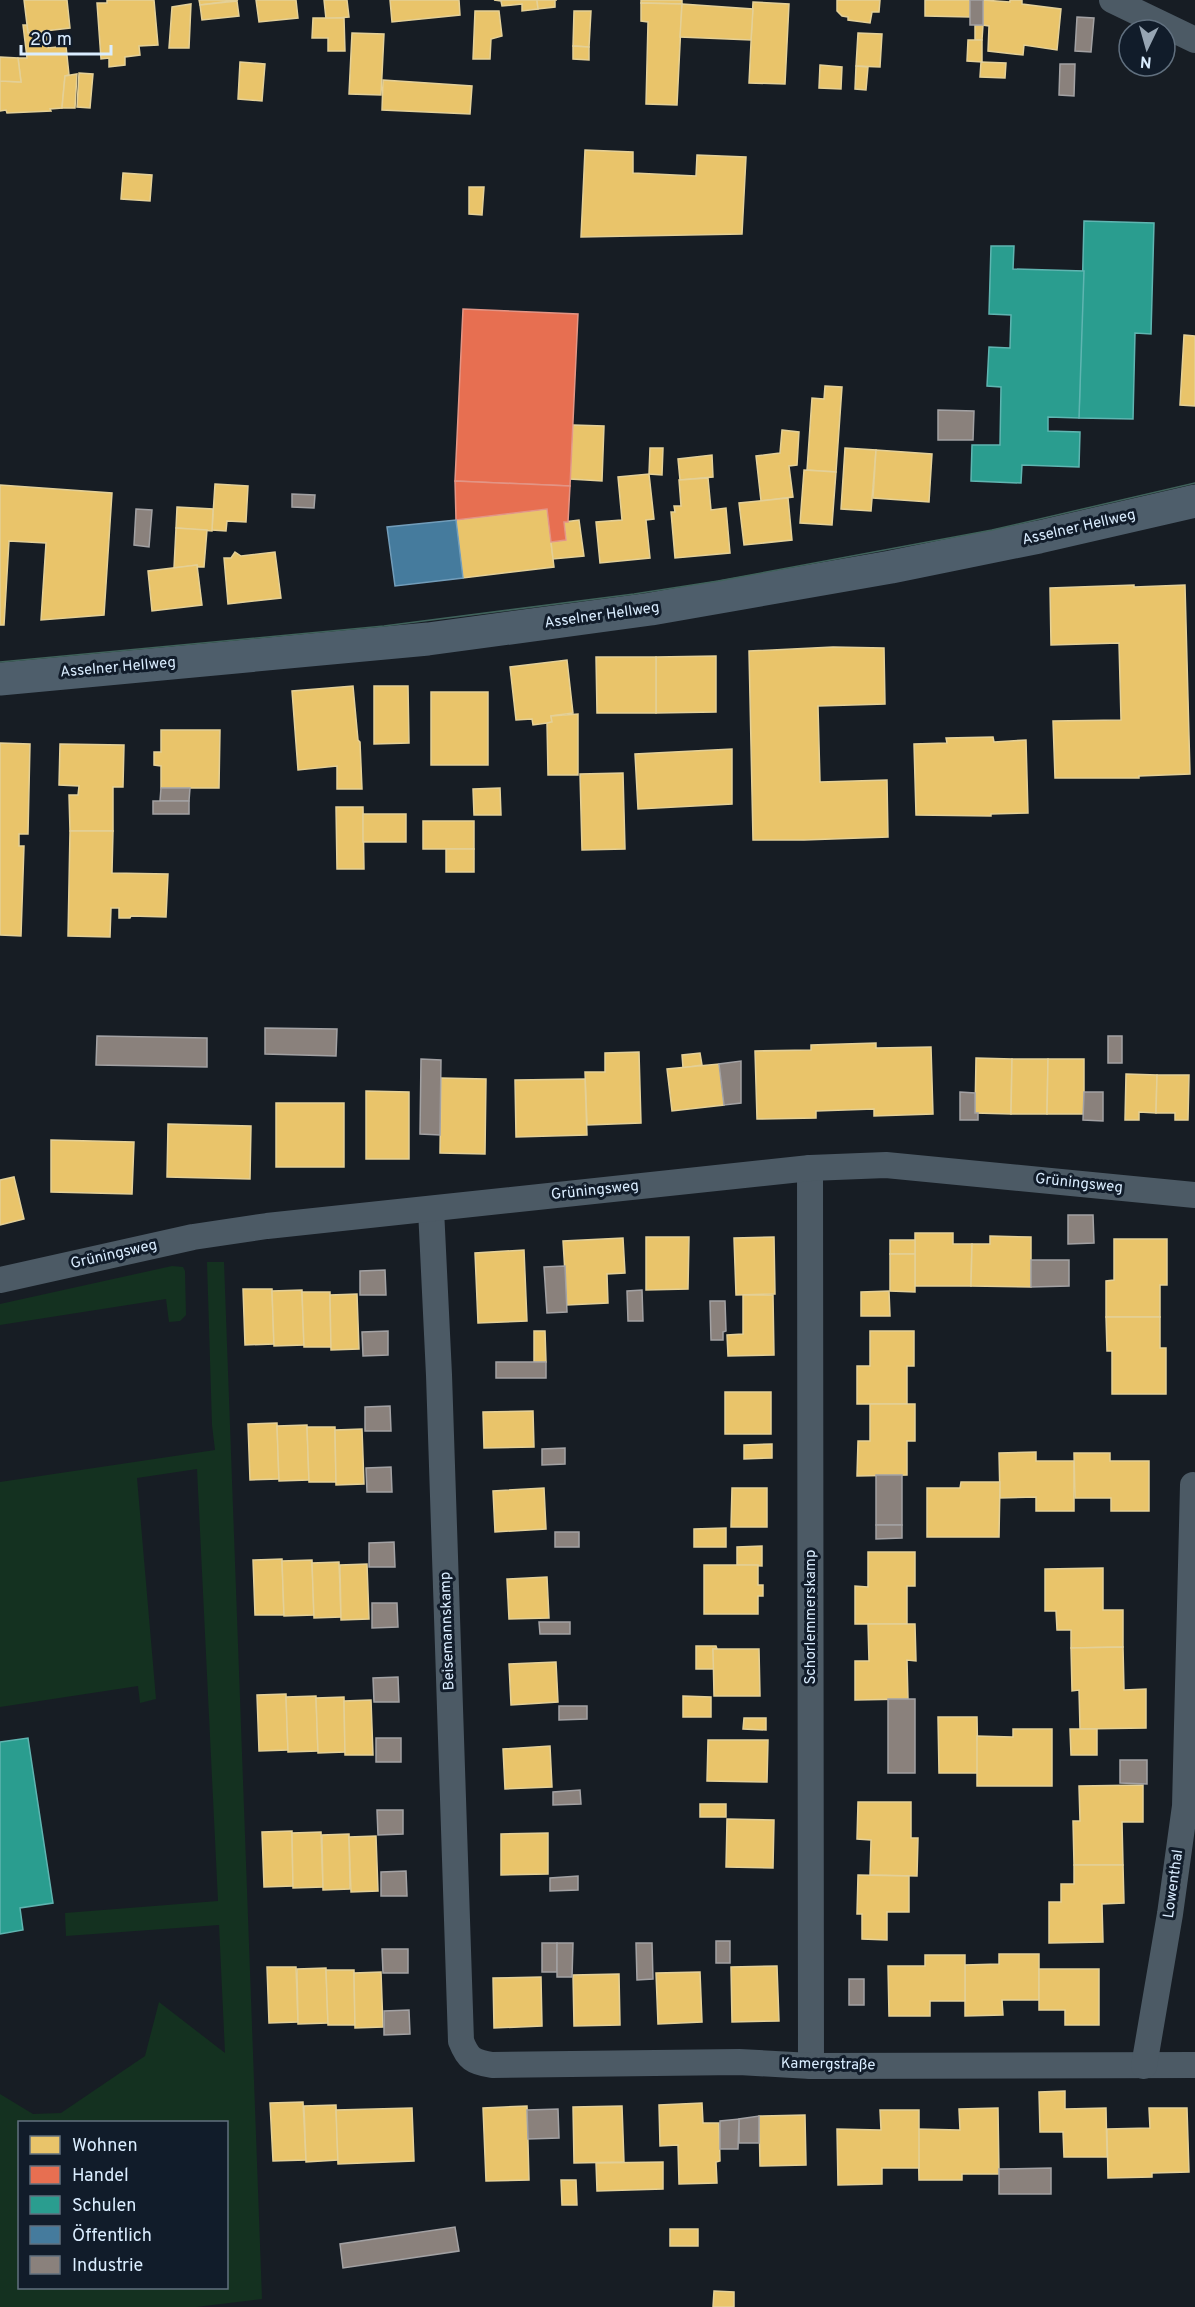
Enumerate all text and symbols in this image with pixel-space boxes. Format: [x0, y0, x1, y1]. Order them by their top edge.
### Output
scale bar [21, 18, 111, 56]
north arrow [1117, 18, 1177, 78]
text: 20 m [30, 29, 72, 52]
text: N [1139, 50, 1152, 71]
street label: Asselner Hellweg [1020, 506, 1138, 550]
street label: Asselner Hellweg [543, 599, 661, 633]
street label: Asselner Hellweg [59, 653, 177, 683]
street label: Grüningsweg [1034, 1170, 1124, 1198]
street label: Grüningsweg [550, 1177, 640, 1205]
street label: Grüningsweg [69, 1236, 159, 1274]
street label: Schorlemmerskamp [802, 1550, 821, 1684]
street label: Beisemannskamp [436, 1571, 460, 1691]
street label: Lowenthal [1160, 1848, 1188, 1920]
street label: Kamergstraße [781, 2055, 875, 2075]
legend [18, 2121, 228, 2289]
text: Wohnen [72, 2135, 138, 2158]
text: Handel [72, 2165, 129, 2188]
text: Schulen [72, 2195, 136, 2218]
text: Öffentlich [72, 2223, 152, 2248]
text: Industrie [72, 2255, 143, 2278]

